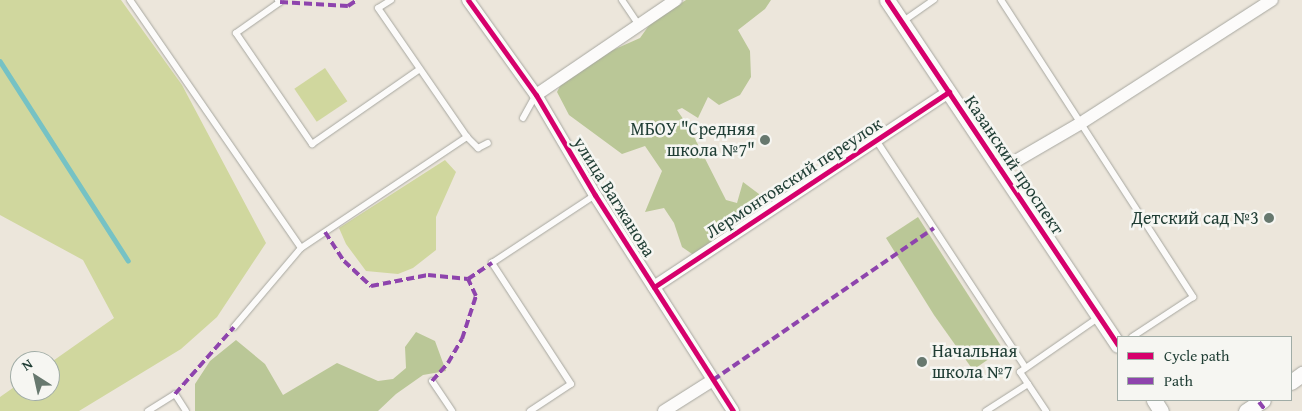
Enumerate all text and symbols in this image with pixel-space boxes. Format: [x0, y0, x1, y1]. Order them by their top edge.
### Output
street label: Казанский проспект [959, 91, 1069, 239]
street label: Лермонтовский переулок [702, 113, 886, 243]
place label: МБОУ "Средняя школа №7" [631, 119, 755, 162]
street label: улица Вагжанова [568, 133, 660, 261]
marker: МБОУ "Средняя школа №7" [759, 134, 771, 146]
place label: Детский сад №3 [1132, 207, 1259, 229]
marker: Детский сад №3 [1263, 212, 1275, 224]
legend [1117, 336, 1292, 401]
place label: Начальная школа №7 [932, 341, 1017, 384]
text: Cycle path [1164, 345, 1230, 366]
north arrow [10, 351, 60, 401]
text: N [17, 354, 37, 375]
marker: Начальная школа №7 [916, 356, 928, 368]
text: Path [1164, 370, 1193, 391]

